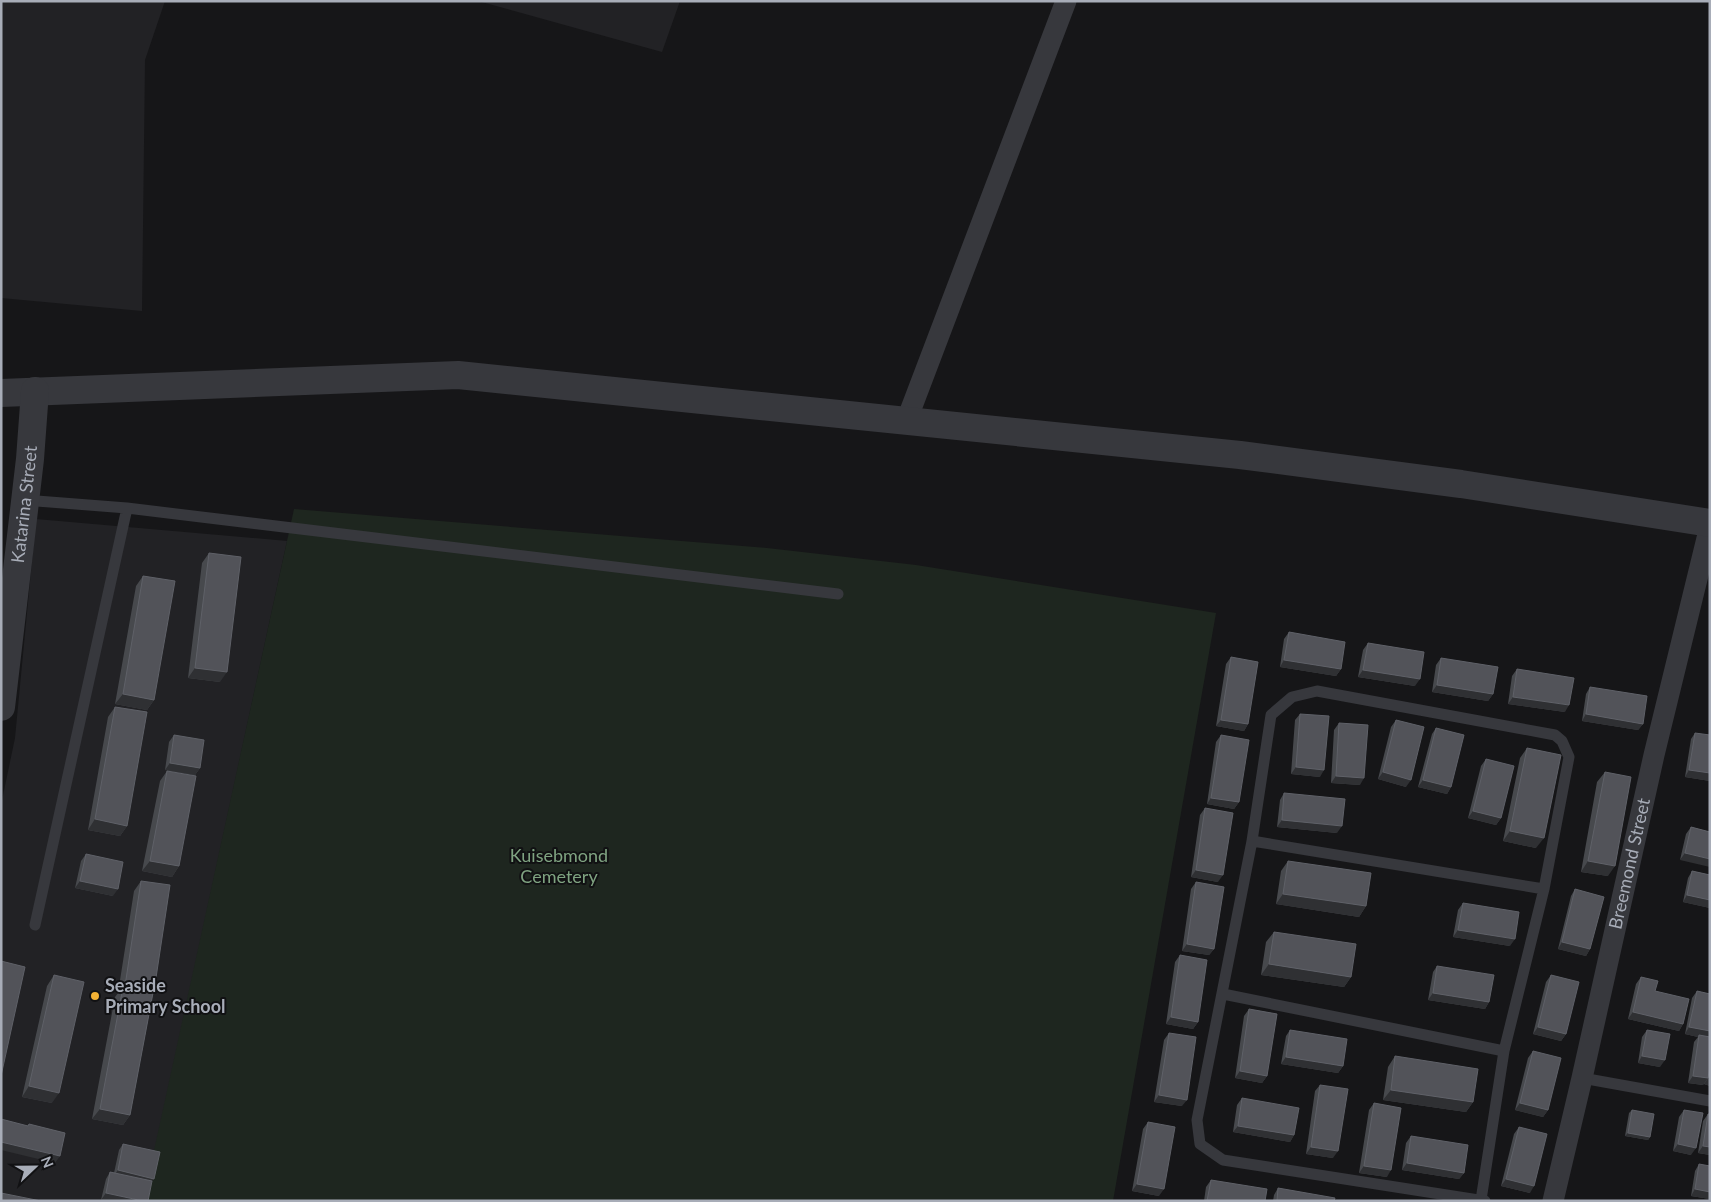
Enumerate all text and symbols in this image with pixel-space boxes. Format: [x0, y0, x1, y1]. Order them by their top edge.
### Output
street label: Katarina Street [6, 444, 41, 564]
street label: Breemond Street [1604, 795, 1654, 931]
park label: Kuisebmond Cemetery [510, 844, 608, 887]
place label: Seaside Primary School [105, 974, 225, 1017]
marker: Seaside Primary School [89, 990, 101, 1002]
north arrow [10, 1142, 60, 1192]
text: N [38, 1154, 57, 1170]

